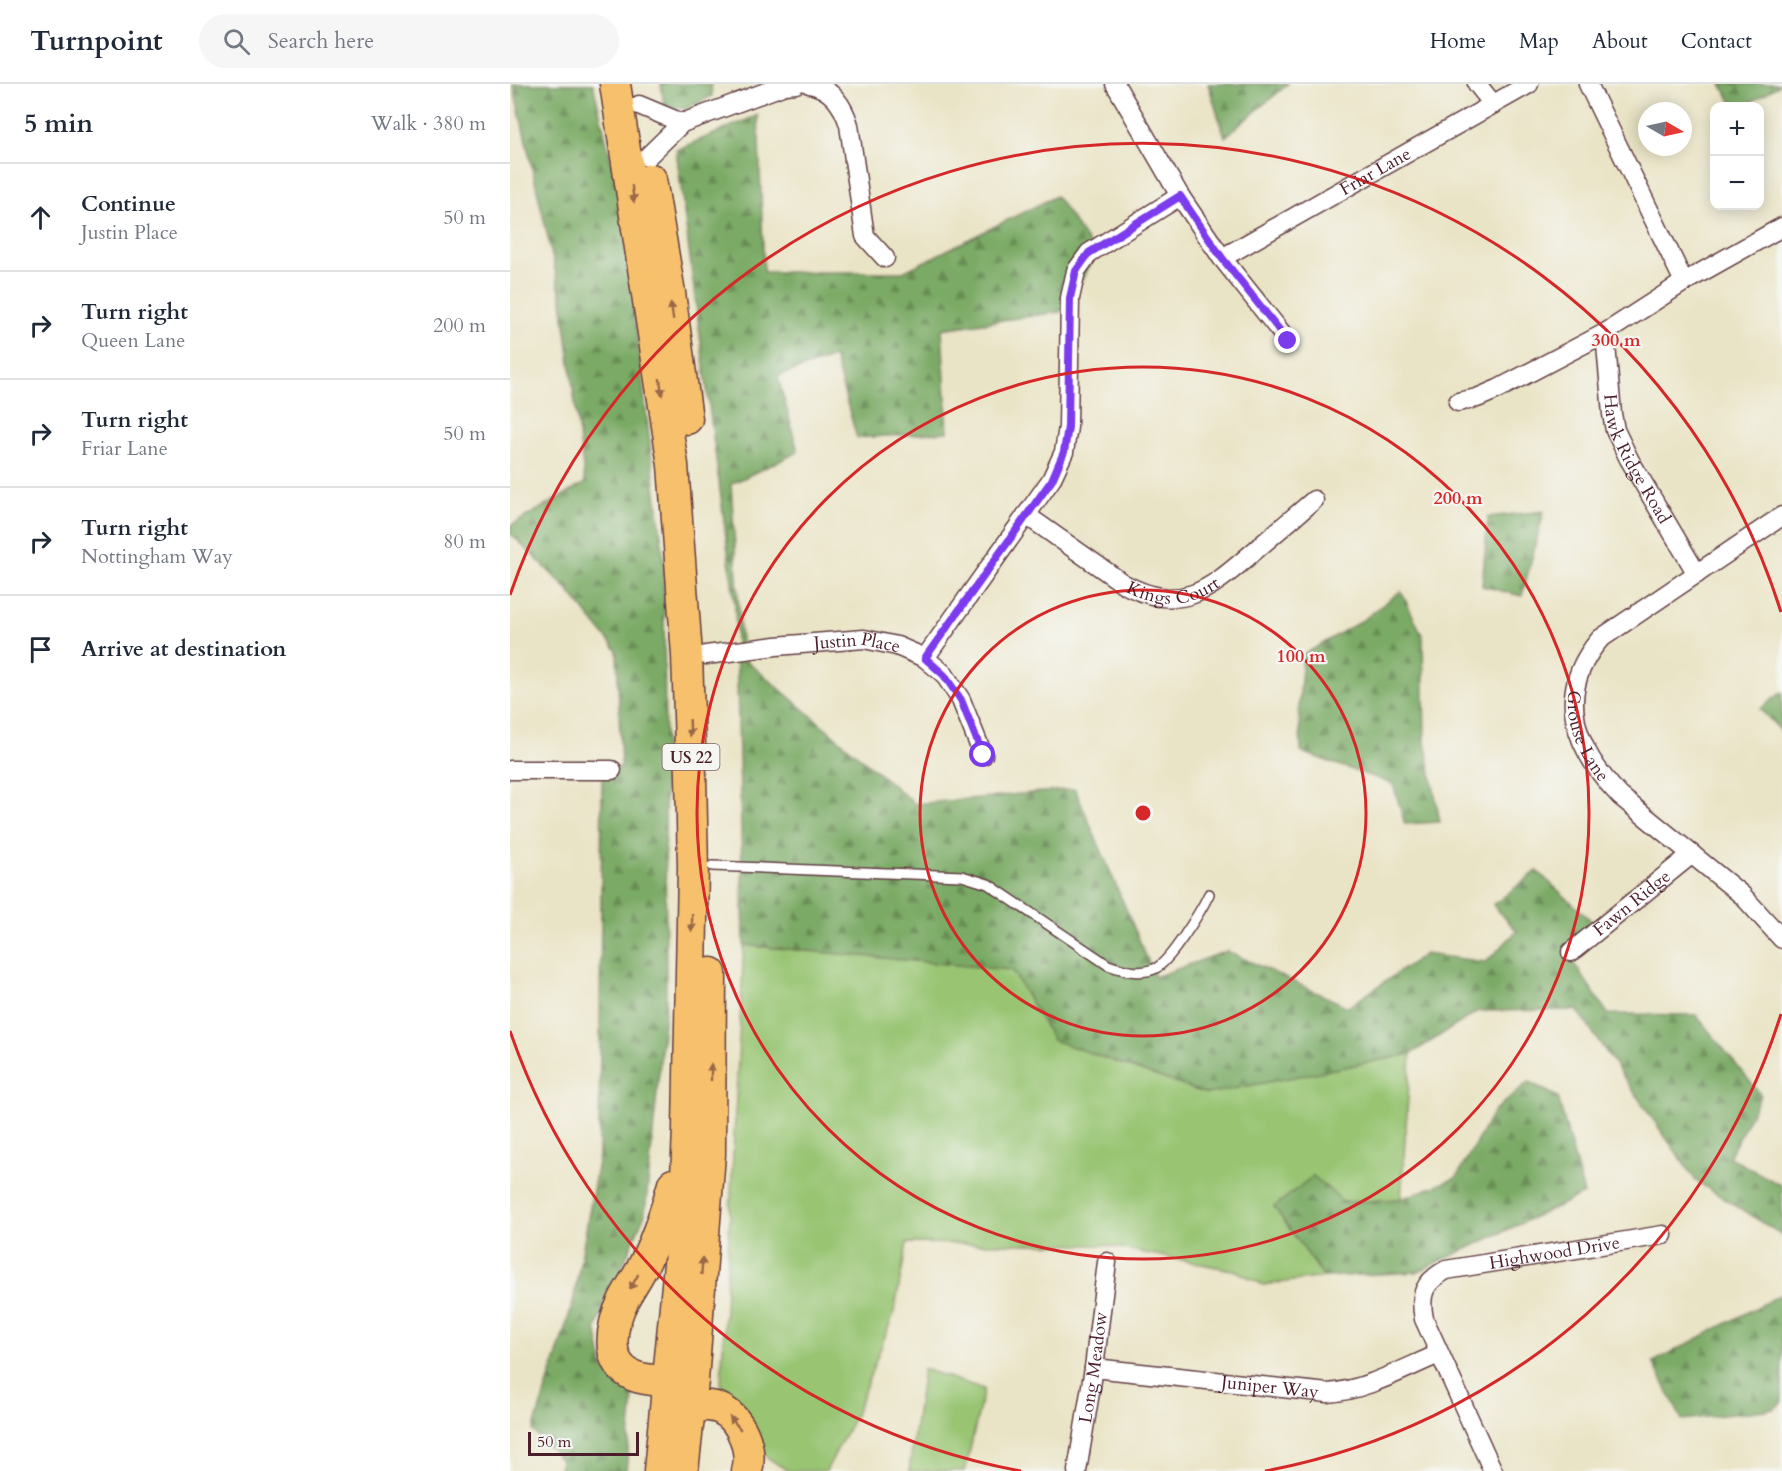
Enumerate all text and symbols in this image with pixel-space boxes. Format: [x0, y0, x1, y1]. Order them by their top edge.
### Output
search box [199, 14, 619, 68]
text: Turnpoint [30, 22, 163, 60]
icon: search [220, 25, 253, 58]
text: Search here [268, 26, 374, 56]
text: Home [1430, 27, 1486, 56]
text: Map [1519, 27, 1559, 56]
text: About [1592, 27, 1648, 56]
text: Contact [1681, 27, 1752, 56]
north arrow [1638, 102, 1692, 156]
map controls [1710, 102, 1764, 210]
button: + [1710, 102, 1764, 156]
text: 5 min [24, 106, 93, 141]
text: Walk · 380 m [371, 110, 486, 137]
street label: Friar Lane [1335, 141, 1416, 202]
button: − [1710, 156, 1764, 210]
one-way arrow [628, 185, 637, 204]
text: Continue [81, 189, 176, 219]
icon: ahead [24, 201, 57, 234]
text: 50 m [443, 204, 486, 231]
text: Justin Place [81, 219, 178, 246]
text: Turn right [81, 297, 188, 327]
one-way arrow [668, 302, 677, 321]
icon: right [24, 309, 57, 342]
text: 200 m [433, 312, 486, 339]
text: Queen Lane [81, 327, 185, 354]
route end [1274, 327, 1300, 353]
text: 300 m [1591, 328, 1641, 353]
one-way arrow [657, 378, 666, 397]
street label: Hawk Ridge Road [1597, 393, 1677, 529]
text: Turn right [81, 405, 188, 435]
icon: right [24, 417, 57, 450]
text: 50 m [443, 420, 486, 447]
text: Friar Lane [81, 435, 168, 462]
text: 200 m [1433, 486, 1483, 511]
text: Turn right [81, 513, 188, 543]
icon: right [24, 525, 57, 558]
text: 80 m [443, 528, 486, 555]
text: Nottingham Way [81, 543, 233, 570]
street label: Kings Court [1123, 571, 1225, 611]
street label: Justin Place [810, 627, 902, 659]
icon: arrive [24, 633, 57, 666]
text: Arrive at destination [81, 634, 286, 664]
text: 100 m [1276, 644, 1326, 669]
street label: Grouse Lane [1561, 690, 1615, 787]
one-way arrow [685, 718, 694, 737]
route start [969, 741, 995, 767]
road number: US 22 [662, 744, 720, 770]
centre of rings [1133, 803, 1153, 823]
street label: Fawn Ridge [1588, 864, 1676, 942]
one-way arrow [687, 913, 696, 932]
one-way arrow [706, 1062, 716, 1081]
street label: Highwood Drive [1487, 1230, 1622, 1276]
one-way arrow [697, 1257, 707, 1276]
one-way arrow [629, 1274, 639, 1291]
street label: Long Meadow [1073, 1310, 1114, 1425]
street label: Juniper Way [1217, 1369, 1320, 1405]
one-way arrow [729, 1416, 742, 1431]
scale bar [528, 1429, 639, 1456]
text: 50 m [537, 1431, 571, 1453]

